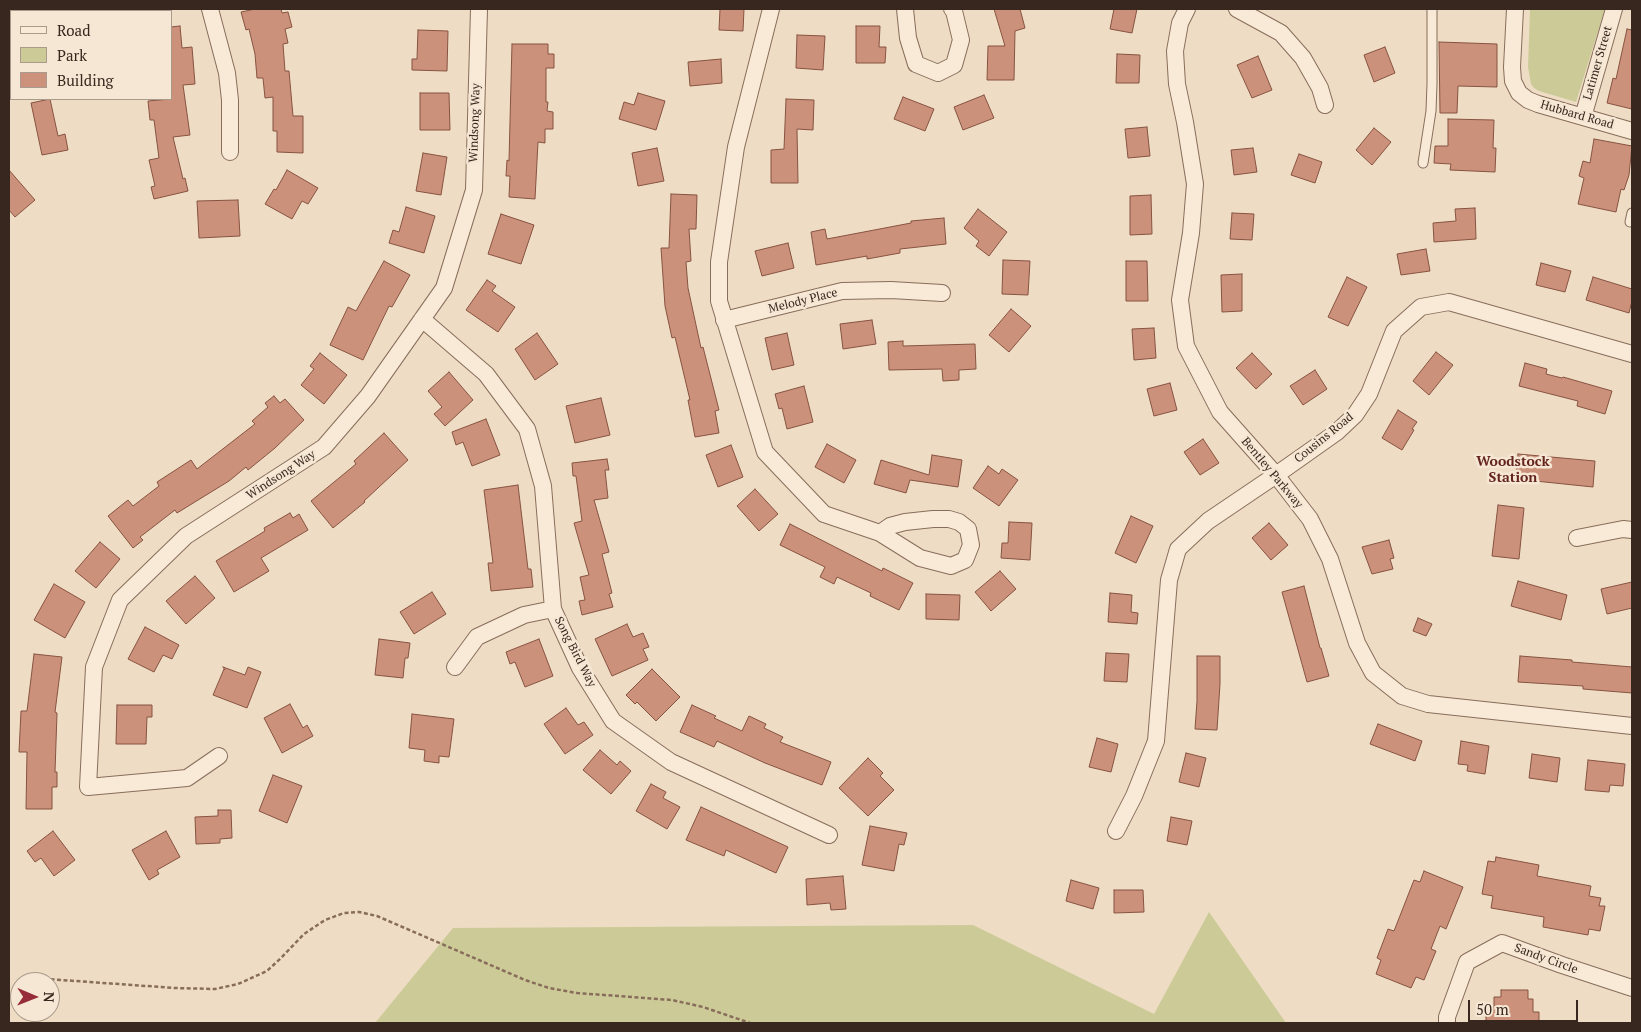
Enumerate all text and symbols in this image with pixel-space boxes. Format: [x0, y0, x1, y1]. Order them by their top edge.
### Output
legend [10, 10, 172, 100]
text: Road [57, 20, 90, 40]
street label: Latimer Street [1581, 24, 1615, 102]
text: Park [57, 45, 87, 65]
text: Building [57, 70, 114, 90]
street label: Windsong Way [466, 83, 484, 163]
street label: Hubbard Road [1539, 98, 1615, 132]
street label: Melody Place [767, 285, 839, 317]
street label: Cousins Road [1292, 410, 1356, 466]
street label: Bentley Parkway [1238, 435, 1306, 511]
street label: Windsong Way [244, 447, 318, 503]
district label: Woodstock Station [1476, 454, 1550, 487]
street label: Song Bird Way [551, 614, 599, 690]
street label: Sandy Circle [1512, 941, 1580, 977]
north arrow [10, 972, 60, 1022]
scale bar [1471, 990, 1581, 1022]
text: N [40, 992, 59, 1003]
text: 50 m [1476, 999, 1509, 1019]

